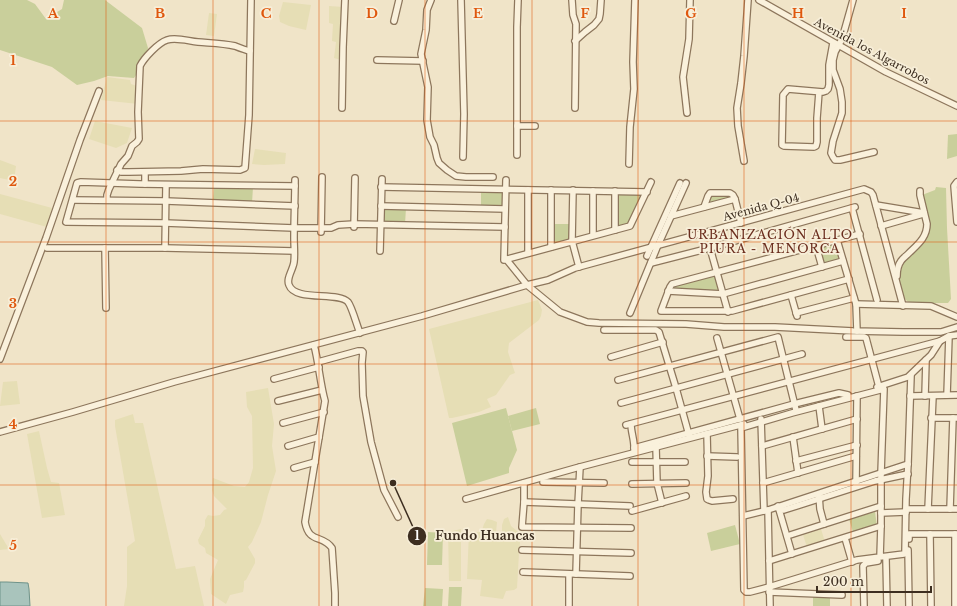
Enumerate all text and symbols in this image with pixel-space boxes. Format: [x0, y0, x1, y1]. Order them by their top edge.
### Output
text: A [47, 5, 59, 22]
text: B [155, 5, 165, 22]
text: C [261, 5, 272, 22]
text: D [366, 5, 378, 22]
text: E [473, 5, 483, 22]
text: F [581, 5, 590, 22]
text: G [685, 5, 697, 22]
text: H [792, 5, 804, 22]
text: I [901, 5, 907, 22]
street label: Avenida los Algarrobos [811, 14, 932, 87]
text: 1 [10, 52, 16, 69]
text: 2 [9, 173, 17, 190]
street label: Avenida Q-04 [720, 190, 801, 224]
district label: URBANIZACIÓN ALTO PIURA - MENORCA [687, 226, 853, 256]
text: 3 [9, 295, 17, 312]
text: 4 [9, 416, 18, 433]
callout: Fundo Huancas [407, 524, 542, 548]
text: 1 [414, 528, 420, 543]
text: Fundo Huancas [435, 528, 535, 543]
text: 5 [9, 537, 17, 554]
scale bar [817, 568, 931, 594]
text: 200 m [823, 574, 864, 589]

